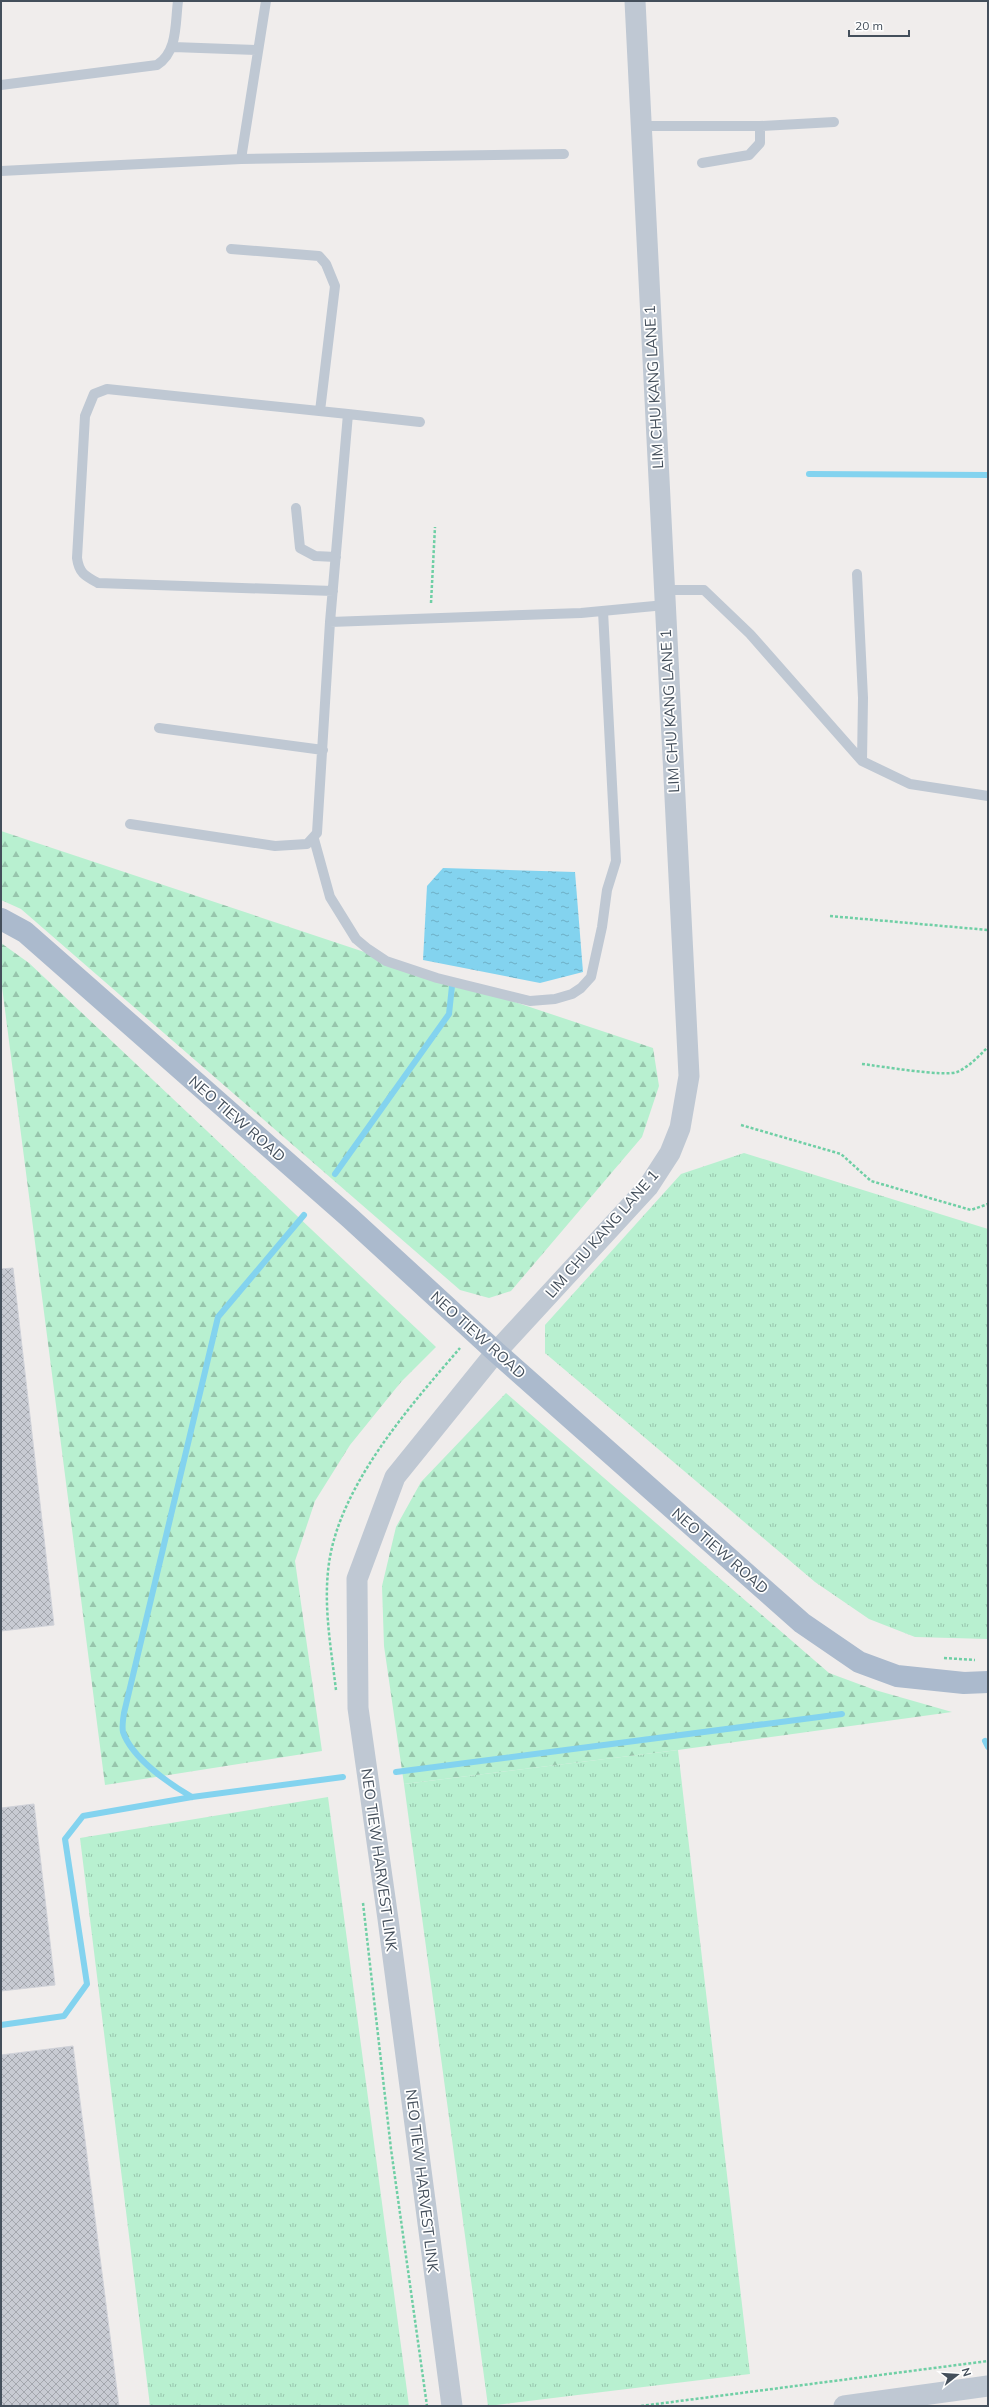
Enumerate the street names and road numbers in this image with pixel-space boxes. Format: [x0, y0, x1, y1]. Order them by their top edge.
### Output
street label: LIM CHU KANG LANE 1 [640, 305, 667, 469]
street label: LIM CHU KANG LANE 1 [656, 629, 683, 793]
street label: NEO TIEW ROAD [185, 1072, 289, 1166]
street label: LIM CHU KANG LANE 1 [541, 1166, 662, 1302]
street label: NEO TIEW ROAD [427, 1287, 530, 1382]
street label: NEO TIEW ROAD [668, 1504, 772, 1598]
street label: NEO TIEW HARVEST LINK [357, 1767, 402, 1953]
street label: NEO TIEW HARVEST LINK [402, 2088, 443, 2274]

